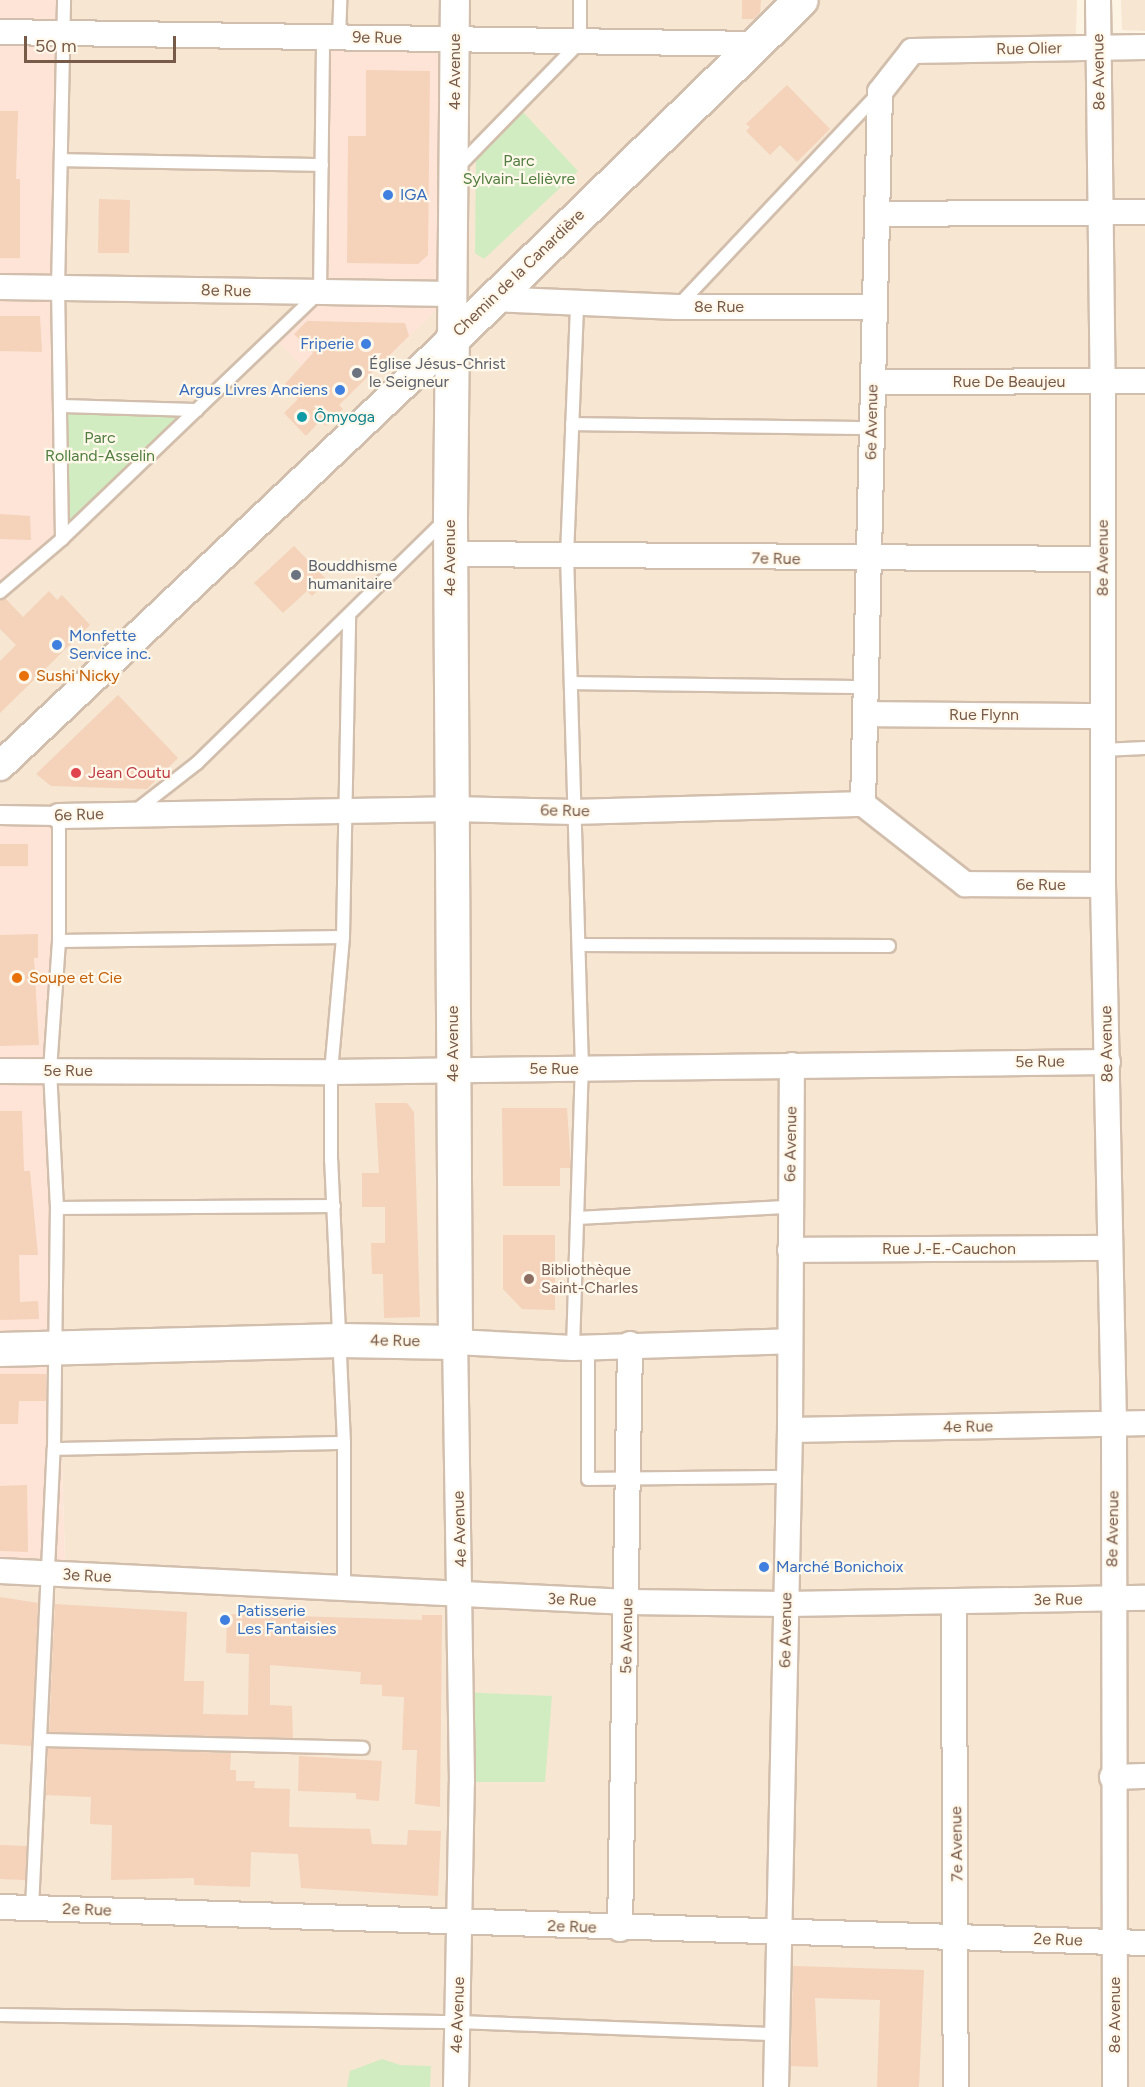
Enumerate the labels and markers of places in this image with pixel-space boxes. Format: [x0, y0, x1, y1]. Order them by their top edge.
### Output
place label: IGA [400, 185, 427, 205]
marker: IGA [381, 188, 395, 202]
place label: Friperie [300, 334, 354, 354]
marker: Friperie [359, 337, 373, 351]
place label: Église Jésus-Christ le Seigneur [369, 354, 506, 392]
marker: Église Jésus-Christ le Seigneur [350, 366, 364, 380]
place label: Argus Livres Anciens [179, 380, 328, 400]
marker: Argus Livres Anciens [333, 383, 347, 397]
place label: Ômyoga [314, 407, 375, 427]
marker: Ômyoga [295, 410, 309, 424]
place label: Bouddhisme humanitaire [308, 556, 397, 594]
marker: Bouddhisme humanitaire [289, 568, 303, 582]
place label: Monfette Service inc. [69, 626, 151, 664]
marker: Monfette Service inc. [50, 638, 64, 652]
place label: Sushi Nicky [36, 666, 120, 686]
marker: Sushi Nicky [17, 669, 31, 683]
place label: Jean Coutu [88, 763, 171, 783]
marker: Jean Coutu [69, 766, 83, 780]
place label: Soupe et Cie [29, 968, 122, 988]
marker: Soupe et Cie [10, 971, 24, 985]
place label: Bibliothèque Saint-Charles [541, 1260, 638, 1298]
marker: Bibliothèque Saint-Charles [522, 1272, 536, 1286]
place label: Marché Bonichoix [776, 1557, 903, 1577]
marker: Marché Bonichoix [757, 1560, 771, 1574]
place label: Patisserie Les Fantaisies [237, 1601, 336, 1639]
marker: Patisserie Les Fantaisies [218, 1613, 232, 1627]

